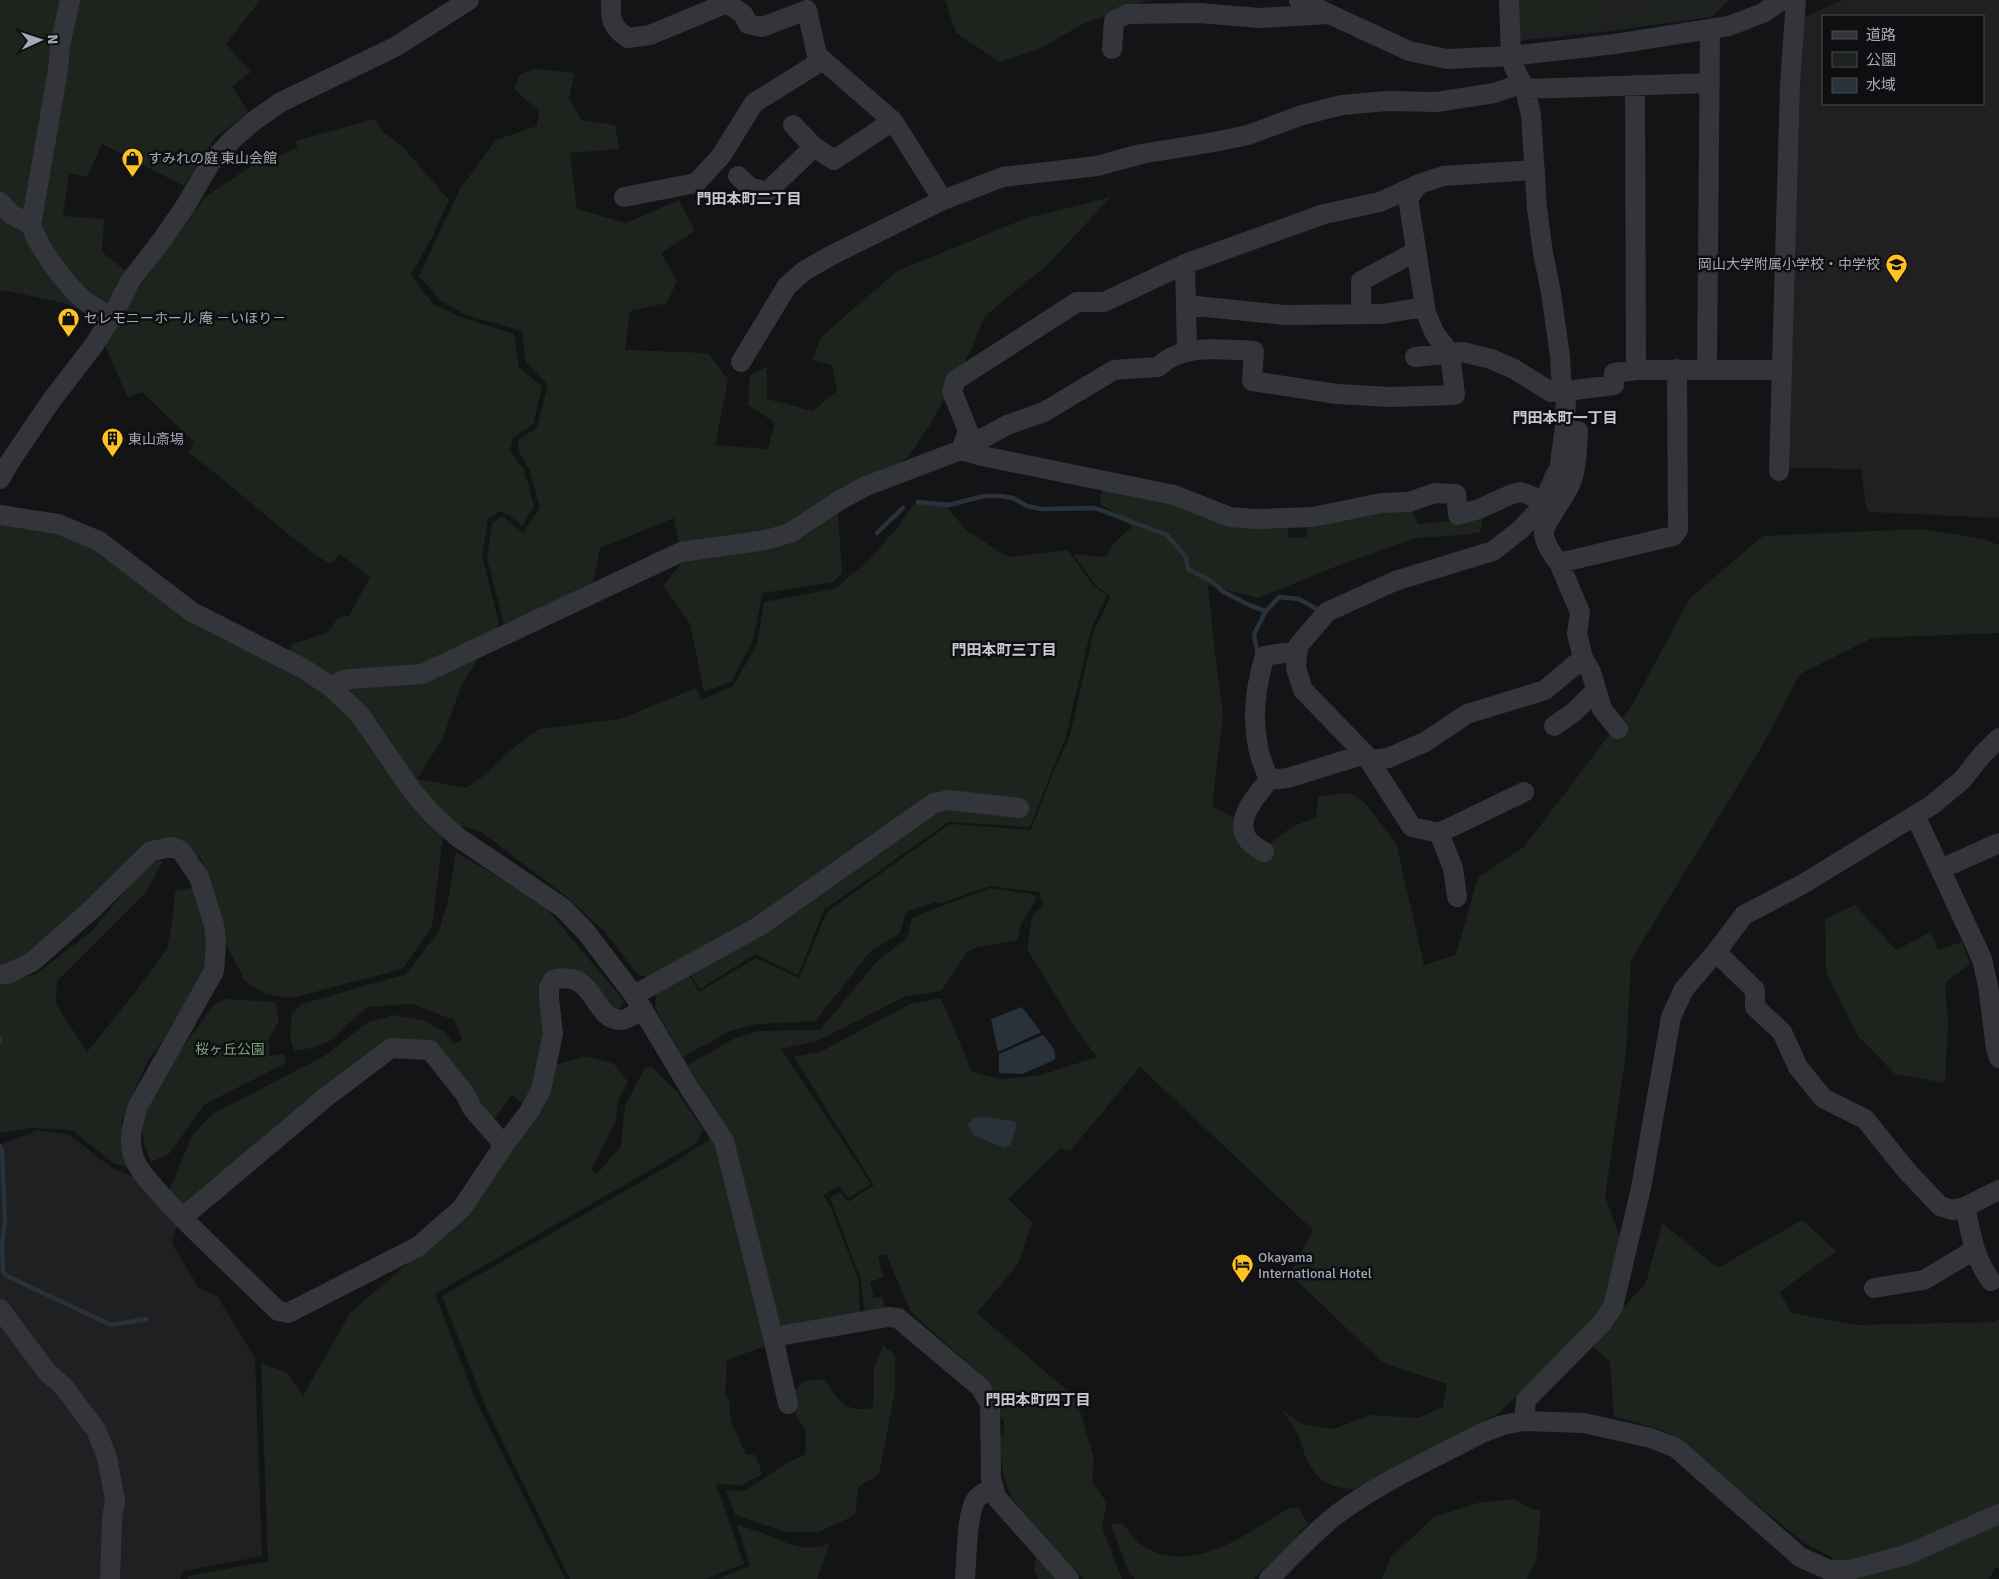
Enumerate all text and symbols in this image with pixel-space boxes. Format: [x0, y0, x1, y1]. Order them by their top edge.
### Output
north arrow [15, 15, 65, 65]
legend [1822, 15, 1984, 105]
text: 道路 [1866, 26, 1896, 44]
text: N [44, 34, 61, 45]
text: 公園 [1866, 51, 1896, 69]
text: 水域 [1866, 76, 1896, 94]
shop icon: すみれの庭 東山会館 [120, 146, 144, 177]
place label: すみれの庭 東山会館 [148, 150, 277, 167]
district label: 門田本町二丁目 [696, 190, 802, 208]
school or university icon: 岡山大学附属小学校・中学校 [1884, 252, 1908, 283]
place label: 岡山大学附属小学校・中学校 [1698, 256, 1880, 273]
shop icon: セレモニーホール 庵 －いほり－ [56, 306, 80, 337]
place label: セレモニーホール 庵 －いほり－ [84, 310, 286, 327]
district label: 門田本町一丁目 [1512, 409, 1618, 427]
building icon: 東山斎場 [100, 427, 124, 458]
place label: 東山斎場 [128, 431, 184, 448]
district label: 門田本町三丁目 [951, 641, 1057, 659]
park label: 桜ヶ丘公園 [195, 1041, 265, 1058]
place label: Okayama International Hotel [1258, 1249, 1372, 1282]
hotel icon: Okayama International Hotel [1230, 1253, 1254, 1284]
district label: 門田本町四丁目 [985, 1391, 1091, 1409]

